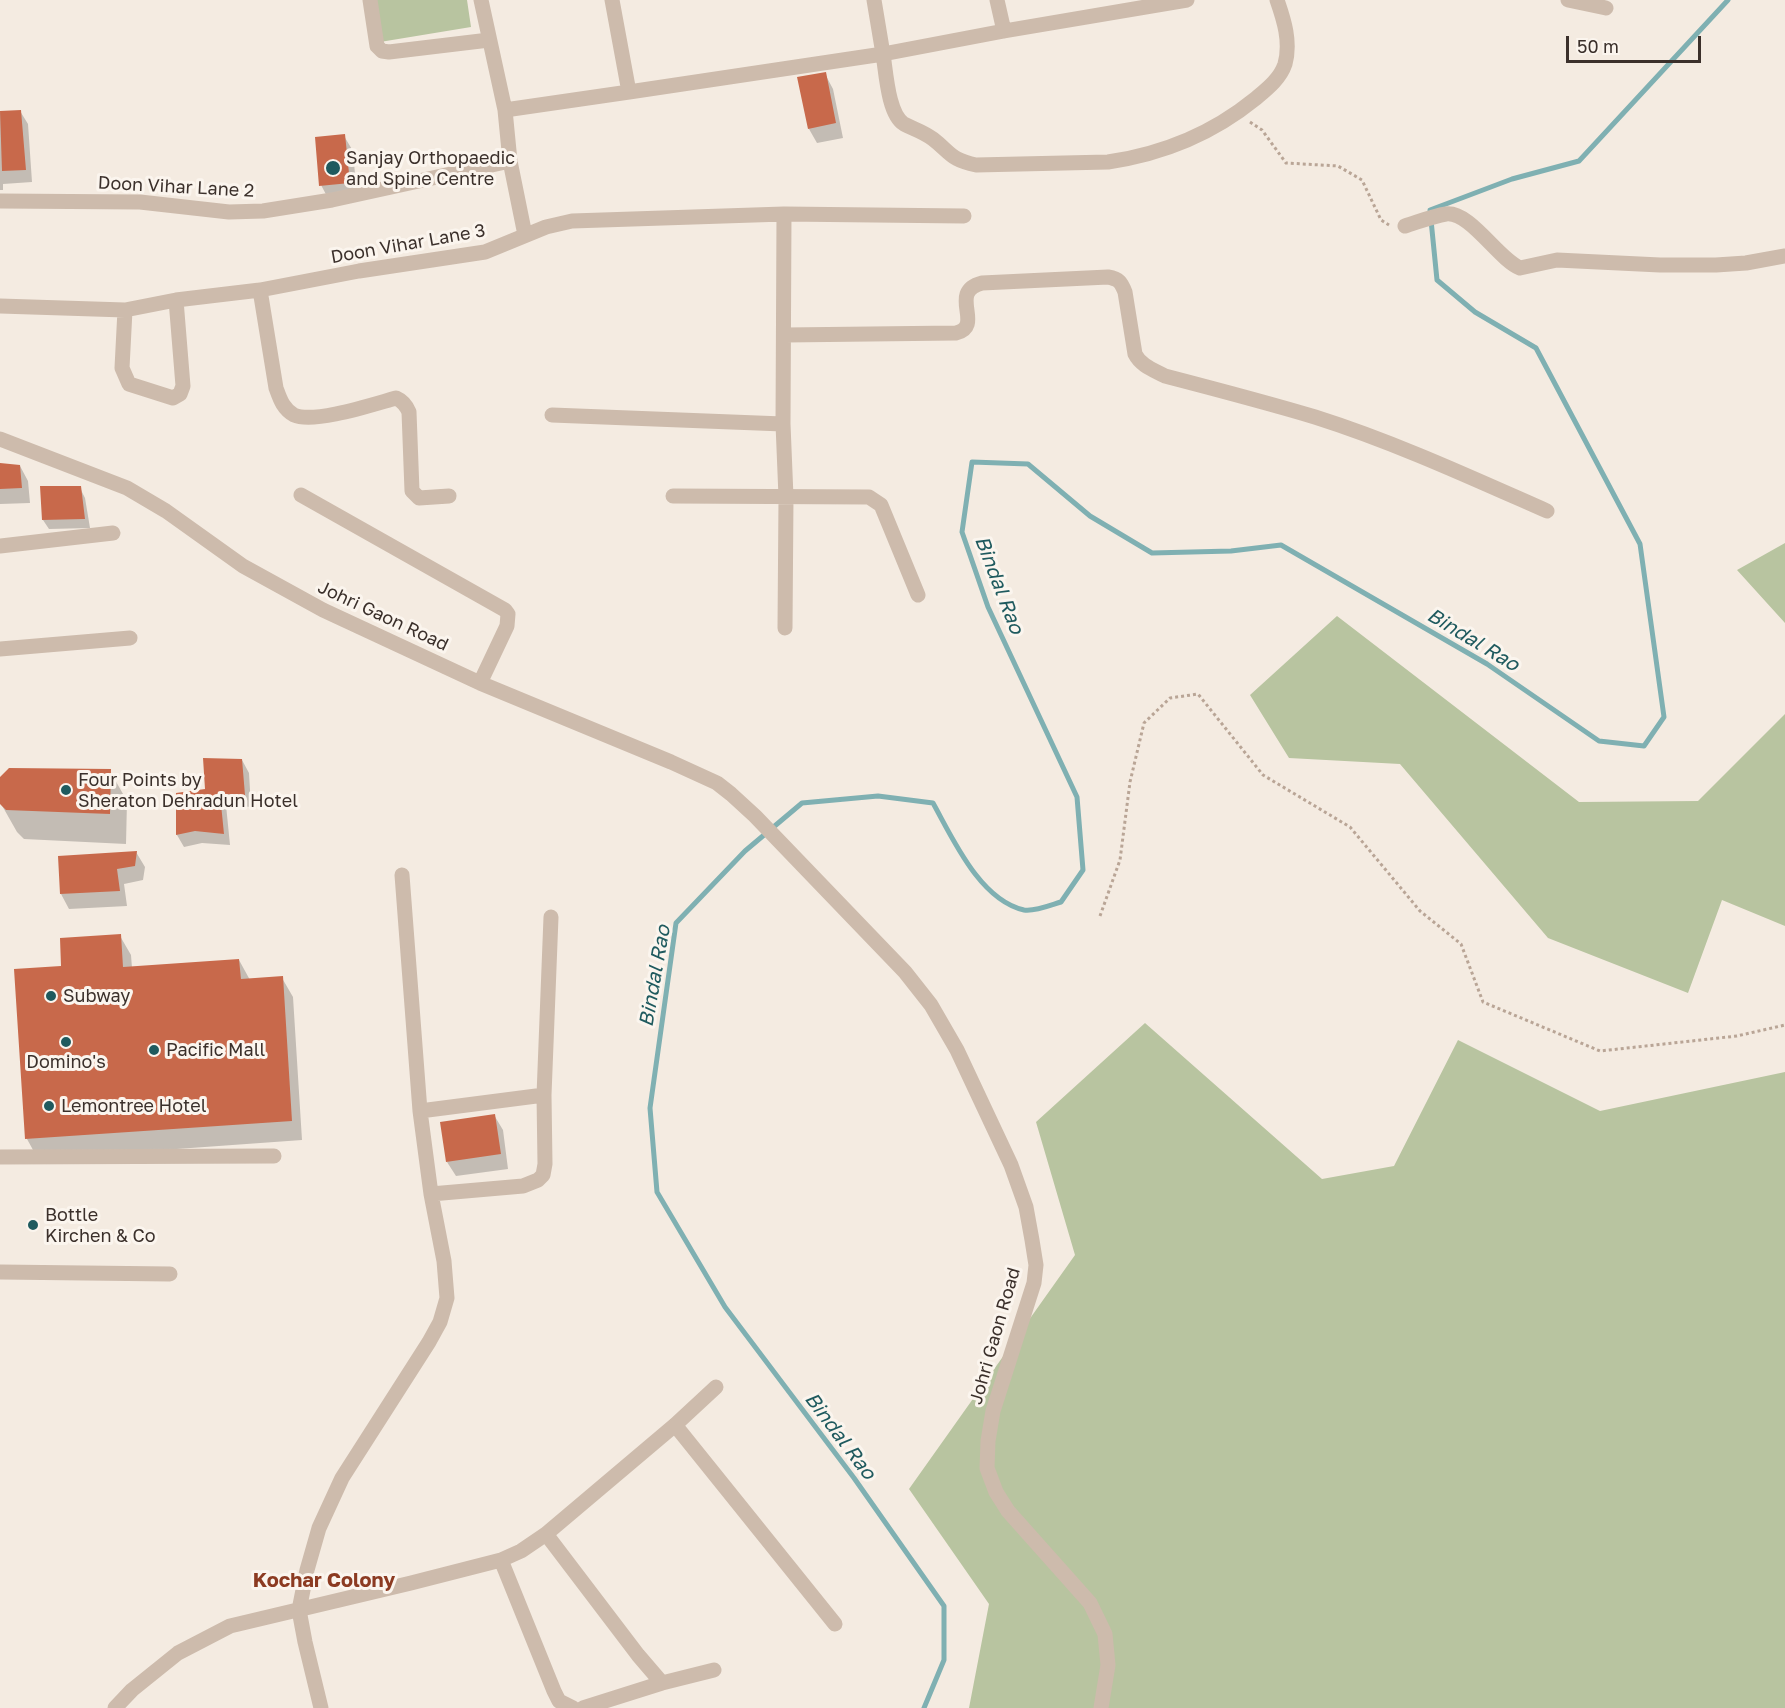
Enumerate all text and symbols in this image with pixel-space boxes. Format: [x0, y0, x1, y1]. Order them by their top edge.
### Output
scale bar [1569, 24, 1704, 62]
text: 50 m [1577, 35, 1619, 57]
place label: Sanjay Orthopaedic and Spine Centre [346, 147, 515, 190]
marker: Sanjay Orthopaedic and Spine Centre [324, 159, 342, 177]
street label: Doon Vihar Lane 2 [97, 172, 255, 202]
street label: Doon Vihar Lane 3 [329, 220, 487, 268]
water label: Bindal Rao [969, 533, 1029, 637]
street label: Johri Gaon Road [314, 576, 452, 656]
water label: Bindal Rao [1423, 603, 1523, 677]
place label: Four Points by Sheraton Dehradun Hotel [78, 769, 298, 812]
marker: Four Points by Sheraton Dehradun Hotel [59, 783, 73, 797]
water label: Bindal Rao [634, 923, 676, 1029]
place label: Subway [63, 985, 130, 1007]
marker: Subway [44, 989, 58, 1003]
marker: Domino's [59, 1035, 73, 1049]
place label: Pacific Mall [166, 1039, 265, 1061]
marker: Pacific Mall [147, 1043, 161, 1057]
place label: Domino's [26, 1051, 106, 1073]
place label: Lemontree Hotel [61, 1095, 206, 1117]
marker: Lemontree Hotel [42, 1099, 56, 1113]
place label: Bottle Kirchen & Co [45, 1204, 156, 1246]
marker: Bottle Kirchen & Co [26, 1218, 40, 1232]
street label: Johri Gaon Road [965, 1265, 1025, 1407]
water label: Bindal Rao [799, 1388, 881, 1484]
district label: Kochar Colony [253, 1569, 395, 1593]

